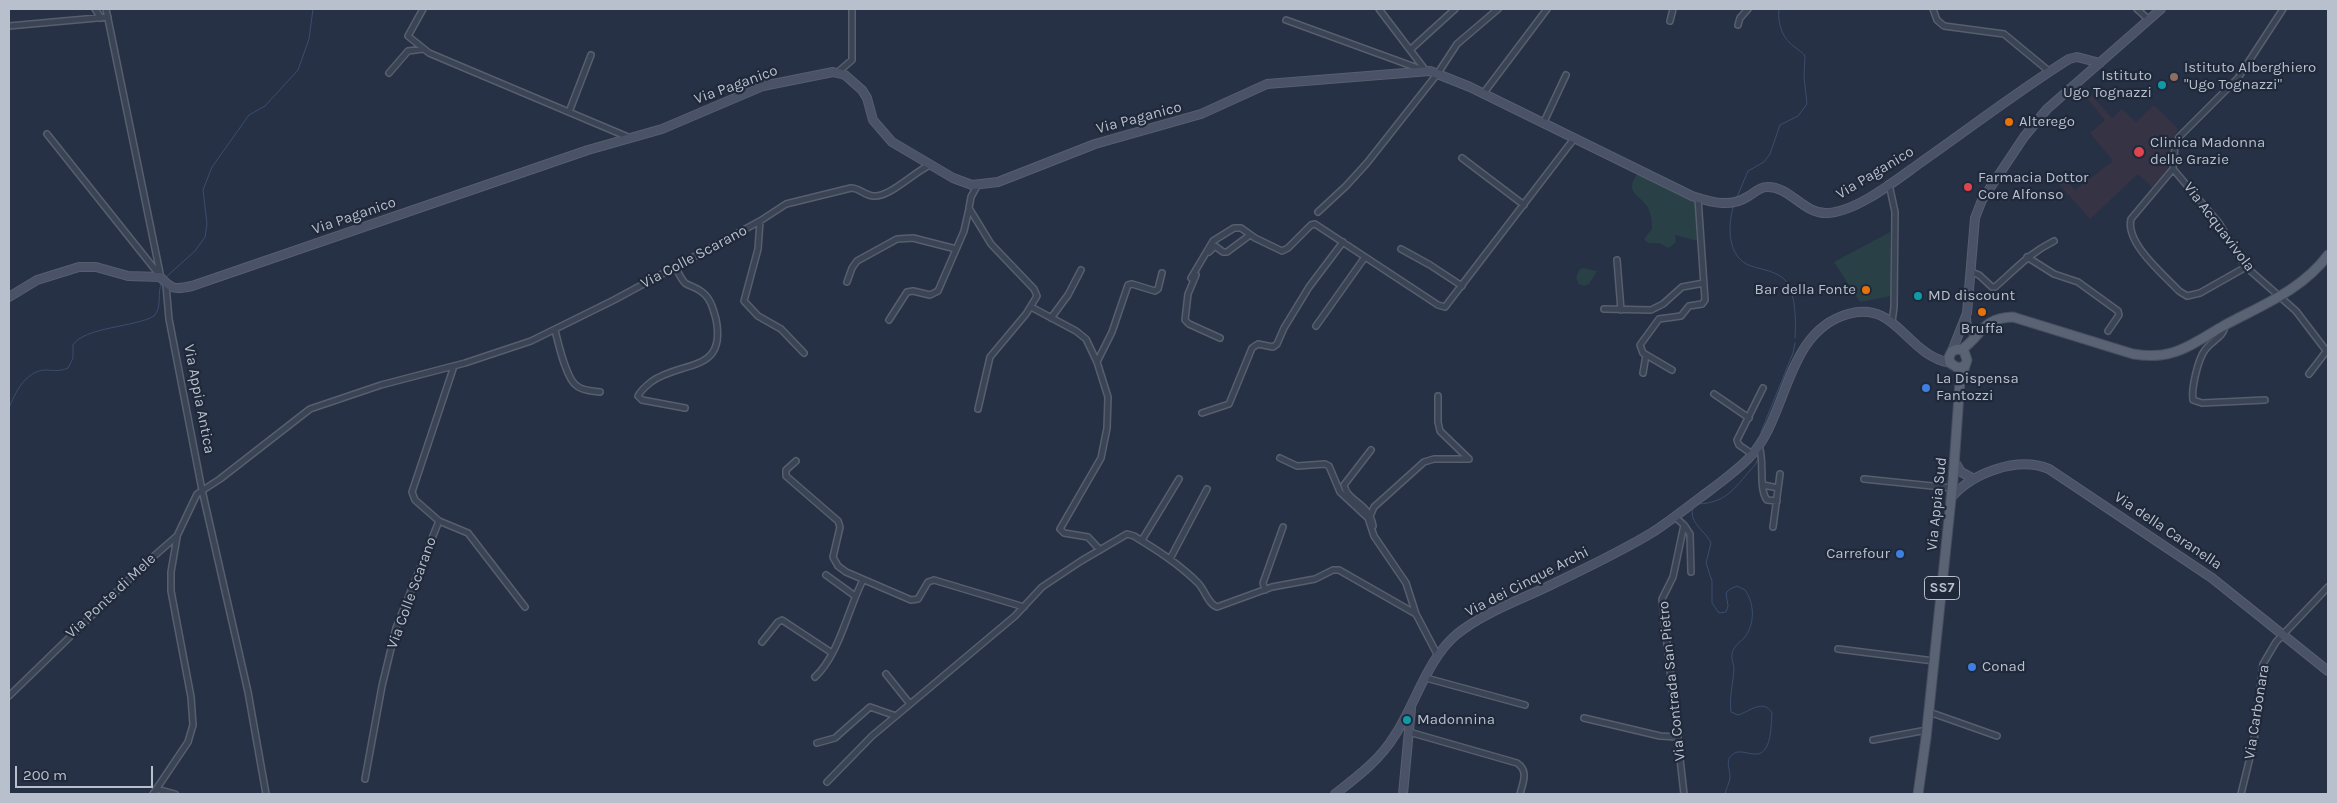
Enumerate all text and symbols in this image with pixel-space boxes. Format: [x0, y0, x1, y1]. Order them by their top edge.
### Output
place label: Istituto Alberghiero "Ugo Tognazzi" [2184, 59, 2316, 94]
street label: Via Paganico [692, 62, 780, 108]
place label: Istituto Ugo Tognazzi [2063, 67, 2152, 102]
marker: Istituto Alberghiero "Ugo Tognazzi" [2168, 71, 2180, 83]
marker: Istituto Ugo Tognazzi [2156, 79, 2168, 91]
street label: Via Paganico [1094, 98, 1184, 138]
place label: Alterego [2019, 113, 2075, 131]
marker: Alterego [2003, 116, 2015, 128]
place label: Clinica Madonna delle Grazie [2150, 134, 2265, 169]
street label: Via Paganico [1833, 143, 1917, 203]
marker: Clinica Madonna delle Grazie [2132, 145, 2146, 159]
place label: Farmacia Dottor Core Alfonso [1978, 169, 2088, 204]
street label: Via Acquavivola [2179, 179, 2259, 275]
marker: Farmacia Dottor Core Alfonso [1962, 181, 1974, 193]
street label: Via Paganico [310, 193, 398, 239]
street label: Via Colle Scarano [638, 221, 750, 293]
place label: Bar della Fonte [1755, 281, 1856, 299]
marker: Bar della Fonte [1860, 284, 1872, 296]
place label: MD discount [1928, 287, 2015, 305]
marker: MD discount [1912, 290, 1924, 302]
marker: Bruffa [1976, 306, 1988, 318]
place label: Bruffa [1961, 320, 2003, 338]
street label: Via Appia Antica [180, 343, 218, 455]
place label: La Dispensa Fantozzi [1936, 370, 2019, 405]
marker: La Dispensa Fantozzi [1920, 382, 1932, 394]
street label: Via Appia Sud [1923, 456, 1951, 552]
street label: Via della Caranella [2111, 488, 2225, 574]
street label: Via Colle Scarano [383, 535, 441, 651]
street label: Via dei Cinque Archi [1462, 543, 1592, 621]
place label: Carrefour [1826, 545, 1890, 563]
marker: Carrefour [1894, 548, 1906, 560]
street label: Via Ponte di Mele [62, 550, 160, 642]
road number: SS7 [1924, 576, 1960, 600]
street label: Via Contrada San Pietro [1655, 600, 1689, 762]
place label: Conad [1982, 658, 2026, 676]
marker: Conad [1966, 661, 1978, 673]
street label: Via Carbonara [2241, 663, 2273, 761]
place label: Madonnina [1417, 711, 1495, 729]
marker: Madonnina [1401, 714, 1413, 726]
scale bar [18, 756, 155, 788]
text: 200 m [23, 766, 67, 784]

